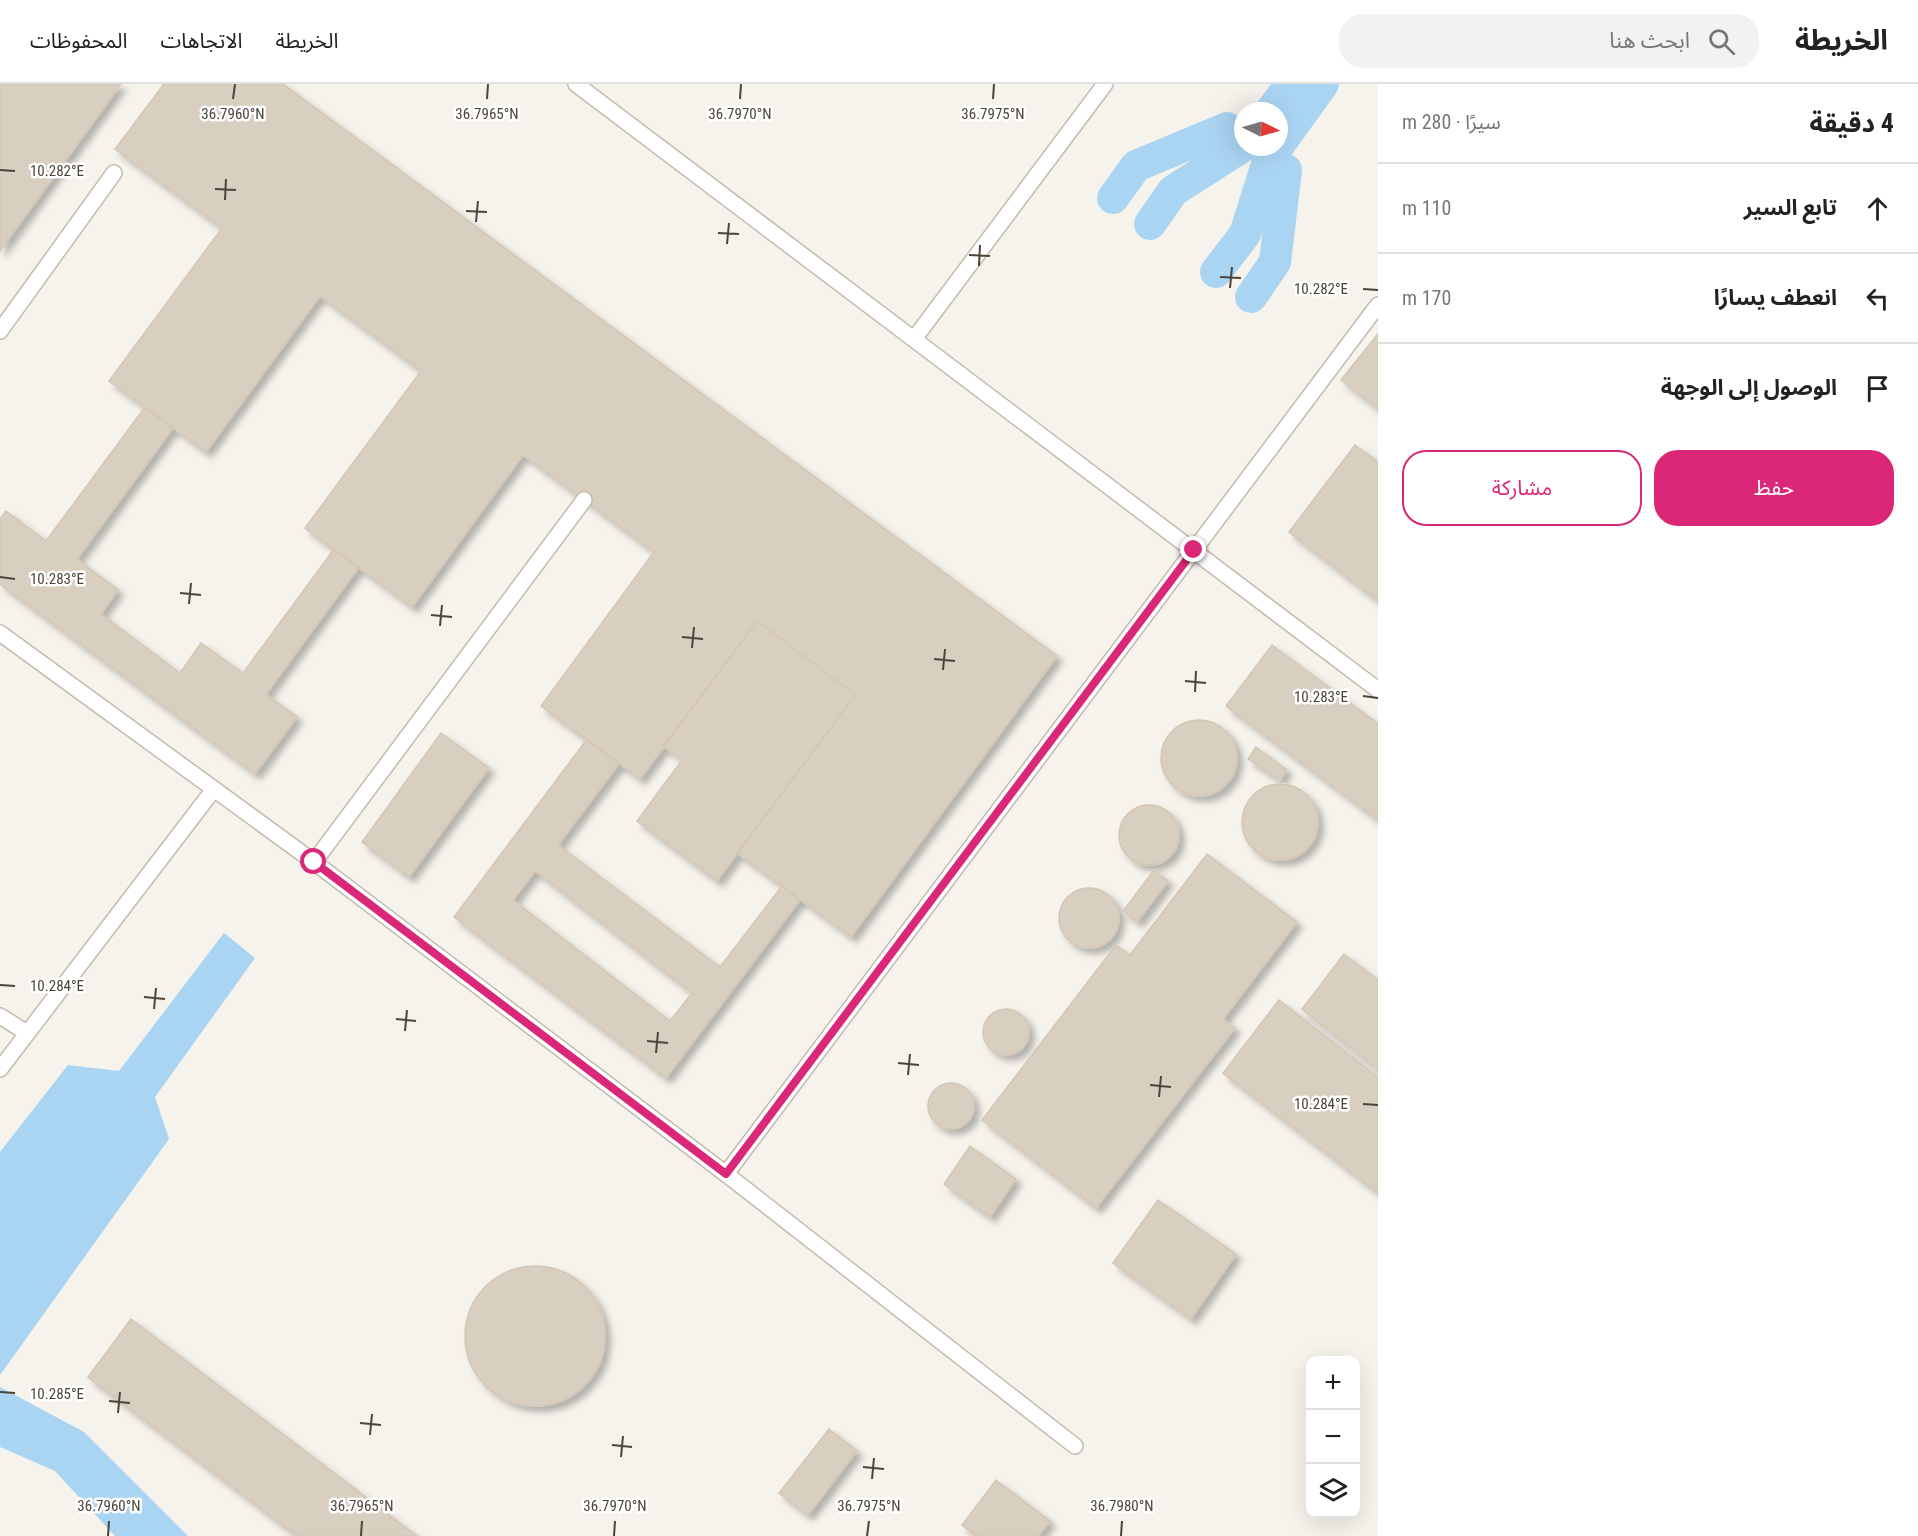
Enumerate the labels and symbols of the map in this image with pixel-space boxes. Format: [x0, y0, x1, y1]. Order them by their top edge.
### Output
north arrow [1234, 102, 1288, 156]
text: 36.7960°N [201, 105, 265, 123]
text: 36.7965°N [455, 105, 519, 123]
text: 36.7970°N [708, 105, 772, 123]
text: 36.7975°N [961, 105, 1025, 123]
text: 10.282°E [30, 162, 84, 180]
text: 10.282°E [1294, 280, 1348, 298]
route end [1180, 536, 1206, 562]
text: 10.283°E [30, 570, 84, 588]
text: 10.283°E [1294, 688, 1348, 706]
route start [300, 848, 326, 874]
text: 10.284°E [30, 977, 84, 995]
text: 10.284°E [1294, 1095, 1348, 1113]
text: 10.285°E [30, 1385, 84, 1403]
text: 36.7960°N [77, 1497, 141, 1515]
text: 36.7965°N [330, 1497, 394, 1515]
text: 36.7970°N [583, 1497, 647, 1515]
text: 36.7975°N [837, 1497, 901, 1515]
text: 36.7980°N [1090, 1497, 1154, 1515]

